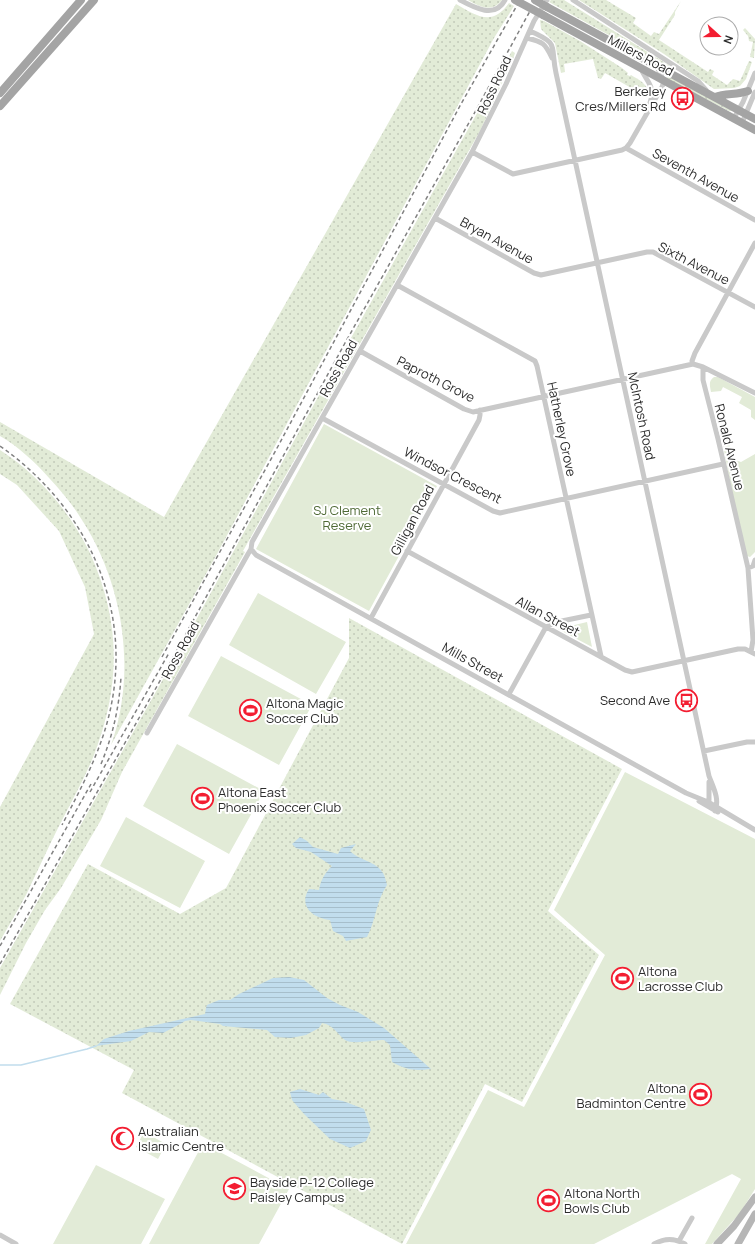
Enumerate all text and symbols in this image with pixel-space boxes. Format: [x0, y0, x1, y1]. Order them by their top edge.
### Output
north arrow [699, 16, 739, 56]
street label: Millers Road [605, 30, 677, 80]
text: N [720, 33, 737, 46]
street label: Ross Road [473, 53, 515, 117]
place label: Berkeley Cres/Millers Rd [575, 82, 666, 115]
bus stop icon: Berkeley Cres/Millers Rd [669, 85, 695, 111]
street label: Seventh Avenue [649, 144, 743, 207]
street label: Bryan Avenue [457, 212, 537, 268]
street label: Sixth Avenue [655, 237, 733, 289]
street label: Ross Road [315, 336, 361, 400]
street label: Paproth Grove [394, 352, 478, 407]
street label: McIntosh Road [624, 370, 660, 462]
street label: Hatherley Grove [543, 380, 581, 478]
street label: Ronald Avenue [711, 402, 750, 493]
street label: Windsor Crescent [401, 443, 505, 507]
street label: Gilligan Road [386, 482, 438, 558]
park label: SJ Clement Reserve [313, 501, 381, 534]
street label: Allan Street [513, 592, 583, 640]
street label: Ross Road [157, 618, 203, 682]
street label: Mills Street [439, 638, 507, 686]
bus stop icon: Second Ave [673, 687, 699, 713]
place label: Second Ave [600, 691, 670, 709]
place label: Altona Magic Soccer Club [266, 694, 344, 727]
sports icon: Altona Magic Soccer Club [237, 697, 263, 723]
place label: Altona East Phoenix Soccer Club [218, 783, 342, 816]
sports icon: Altona East Phoenix Soccer Club [190, 786, 216, 812]
place label: Altona Lacrosse Club [638, 962, 723, 995]
sports icon: Altona Lacrosse Club [609, 965, 635, 991]
place label: Altona Badminton Centre [577, 1079, 686, 1112]
sports icon: Altona Badminton Centre [688, 1082, 714, 1108]
place label: Australian Islamic Centre [138, 1122, 224, 1155]
mosque icon: Australian Islamic Centre [110, 1125, 136, 1151]
place label: Bayside P-12 College Paisley Campus [250, 1173, 374, 1206]
school or university icon: Bayside P-12 College Paisley Campus [222, 1176, 248, 1202]
place label: Altona North Bowls Club [564, 1184, 640, 1217]
sports icon: Altona North Bowls Club [535, 1187, 561, 1213]

